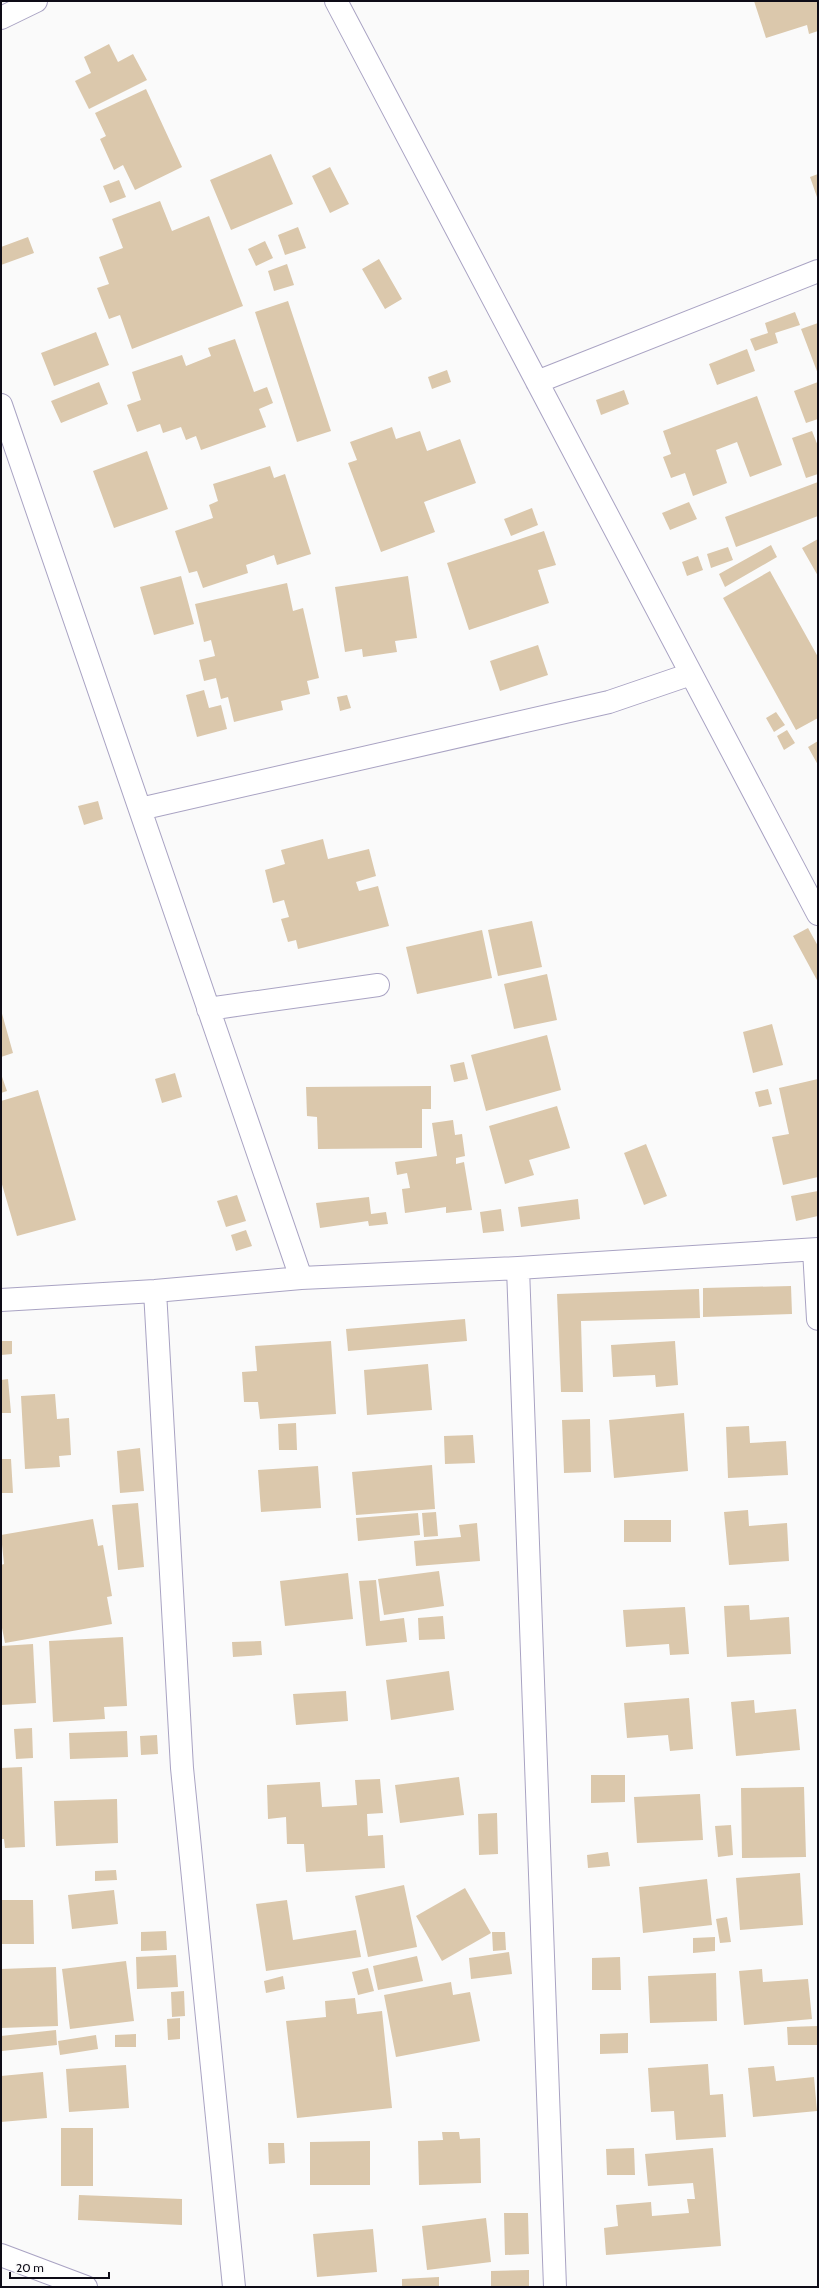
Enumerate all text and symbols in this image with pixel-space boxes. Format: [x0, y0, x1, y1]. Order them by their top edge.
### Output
scale bar [10, 2254, 109, 2280]
text: 20 m [16, 2260, 44, 2275]

